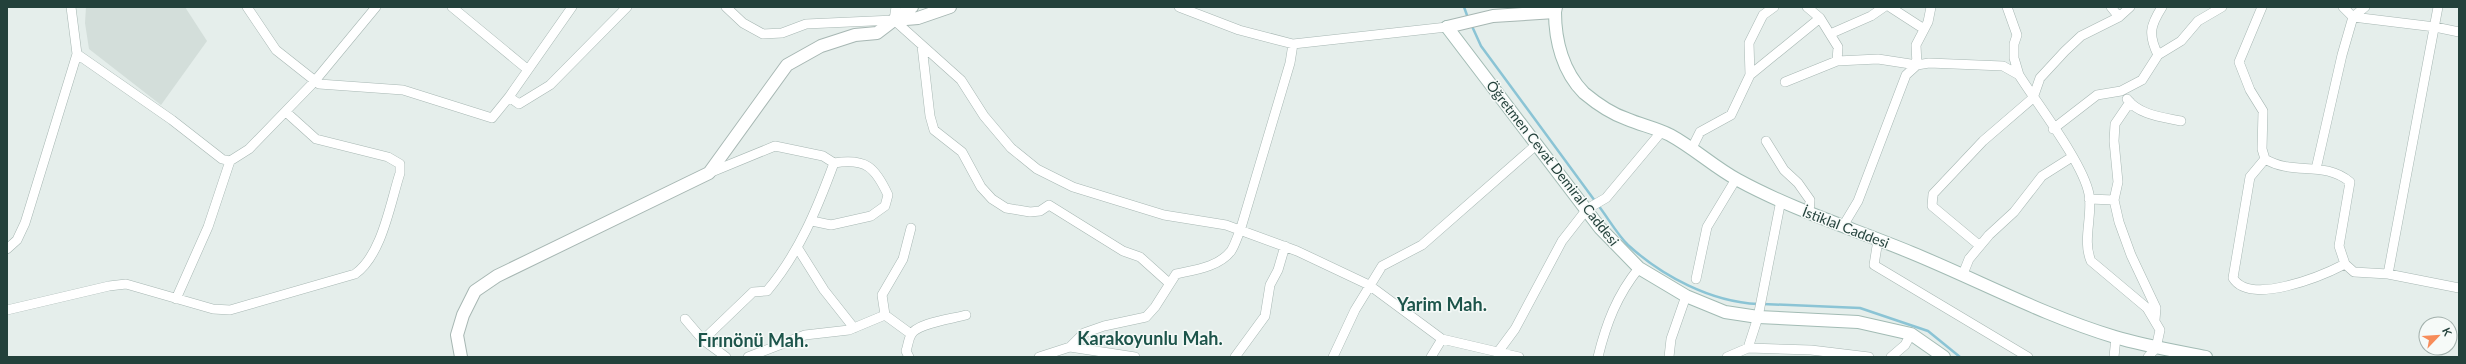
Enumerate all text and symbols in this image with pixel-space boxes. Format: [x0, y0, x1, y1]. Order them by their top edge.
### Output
street label: Öğretmen Cevat Demiral Caddesi [1483, 77, 1623, 249]
street label: İstiklal Caddesi [1800, 203, 1892, 251]
district label: Yarim Mah. [1396, 293, 1487, 315]
north arrow [2418, 316, 2458, 356]
text: K [2440, 325, 2455, 338]
district label: Karakoyunlu Mah. [1077, 327, 1223, 349]
district label: Fırınönü Mah. [698, 329, 808, 351]

